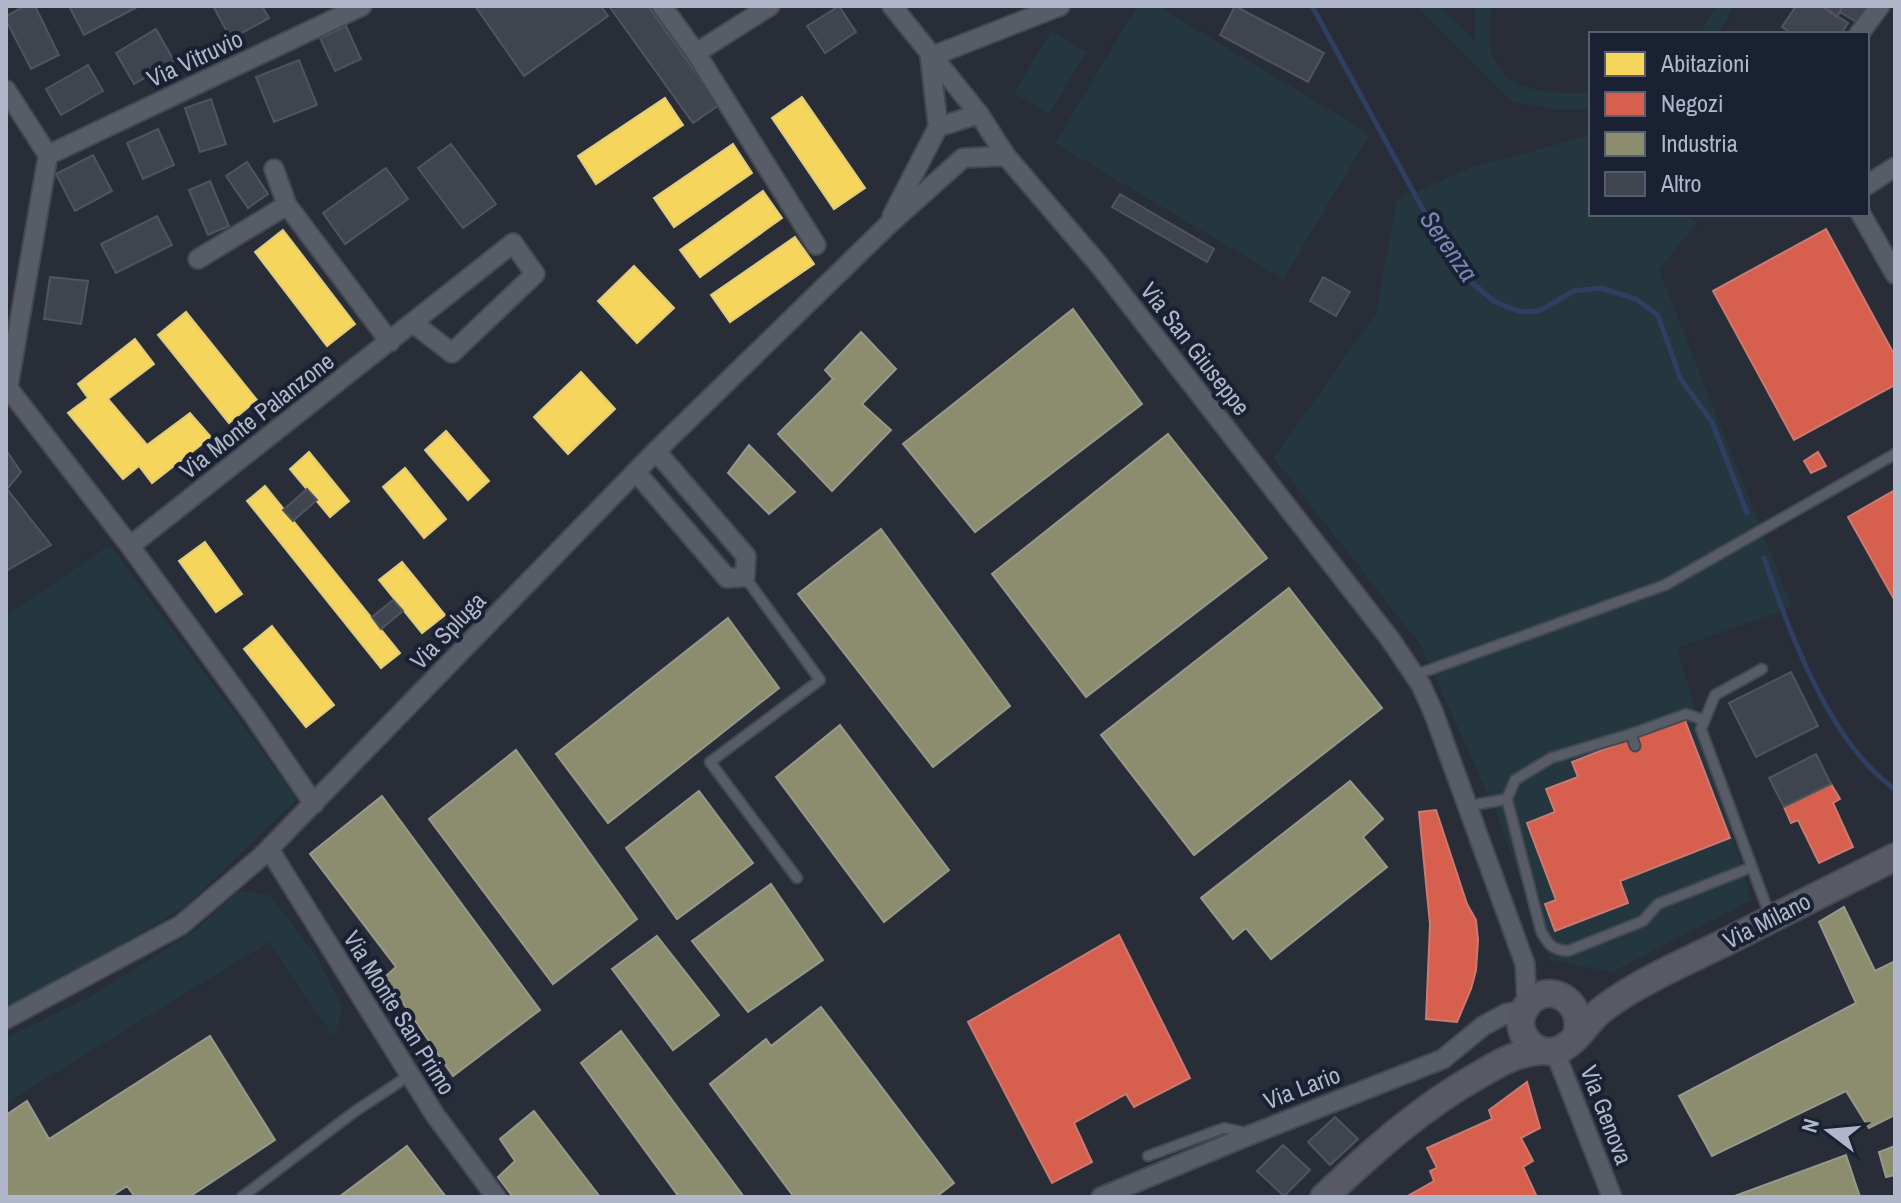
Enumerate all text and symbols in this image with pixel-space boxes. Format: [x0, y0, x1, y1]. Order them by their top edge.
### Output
street label: Via Vitruvio [142, 22, 248, 94]
legend [1589, 32, 1869, 216]
text: Abitazioni [1660, 47, 1750, 79]
text: Negozi [1661, 87, 1723, 119]
text: Industria [1661, 127, 1738, 159]
text: Altro [1660, 167, 1701, 199]
water label: Serenza [1412, 203, 1487, 288]
street label: Via San Giuseppe [1134, 275, 1258, 421]
street label: Via Monte Palanzone [173, 345, 340, 486]
street label: Via Spluga [402, 585, 492, 676]
street label: Via Milano [1718, 885, 1816, 956]
street label: Via Monte San Primo [337, 924, 463, 1101]
street label: Via Lario [1259, 1058, 1345, 1116]
street label: Via Genova [1573, 1061, 1640, 1169]
north arrow [1789, 1091, 1869, 1171]
text: N [1794, 1115, 1826, 1136]

